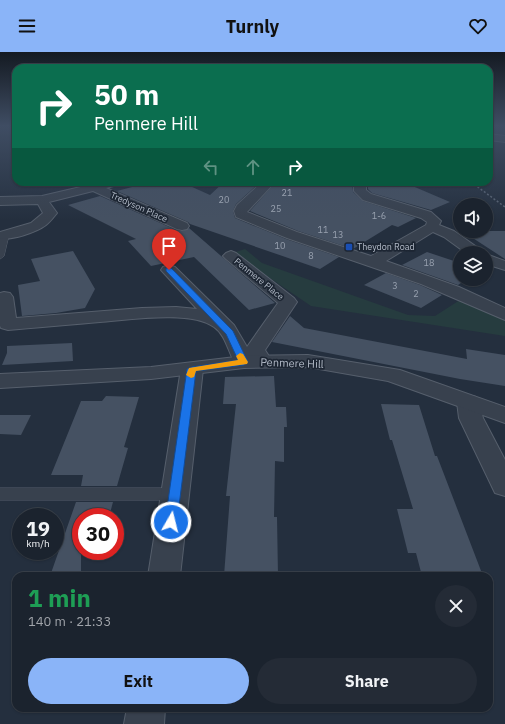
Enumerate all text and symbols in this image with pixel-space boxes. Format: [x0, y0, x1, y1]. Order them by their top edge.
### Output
icon: menu [16, 15, 38, 37]
text: Turnly [226, 15, 279, 38]
icon: heart [467, 15, 489, 37]
text: 50 m [94, 76, 159, 113]
icon: right [28, 80, 80, 132]
text: Penmere Hill [94, 112, 198, 135]
icon: left [200, 156, 222, 178]
icon: ahead [242, 156, 264, 178]
icon: right [284, 156, 306, 178]
house number: 21 [282, 187, 292, 198]
street label: Tredyson Place [109, 189, 170, 224]
house number: 20 [219, 194, 229, 205]
map controls [453, 198, 493, 286]
button: sound [453, 198, 493, 238]
house number: 25 [271, 203, 281, 214]
house number: 1-6 [372, 210, 386, 221]
house number: 11 [318, 224, 328, 235]
pin [152, 229, 186, 270]
house number: 13 [333, 229, 343, 240]
icon: arrive [158, 235, 180, 257]
house number: 10 [275, 240, 285, 251]
place label: Theydon Road [357, 241, 415, 252]
marker: Theydon Road [344, 242, 354, 252]
button: layers [453, 246, 493, 286]
house number: 8 [308, 250, 314, 261]
street label: Penmere Place [232, 255, 286, 302]
house number: 18 [424, 257, 434, 268]
house number: 3 [392, 280, 398, 291]
house number: 2 [413, 288, 419, 299]
street label: Penmere Hill [260, 355, 324, 371]
position arrow [150, 501, 192, 543]
speed limit sign: 30 [72, 508, 124, 560]
text: 19 [26, 515, 50, 542]
text: km/h [26, 537, 50, 550]
text: 1 min [28, 582, 91, 614]
button: close [435, 585, 477, 627]
text: 140 m · 21:33 [28, 613, 111, 630]
button: Exit [28, 658, 249, 704]
button: Share [257, 658, 477, 704]

